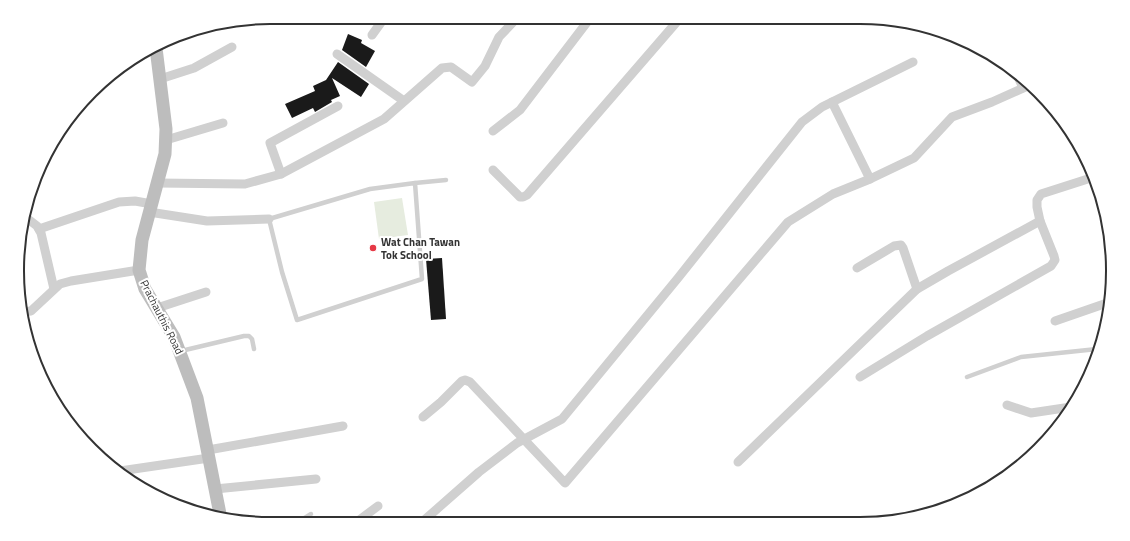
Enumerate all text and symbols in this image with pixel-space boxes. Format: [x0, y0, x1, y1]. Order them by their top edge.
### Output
place label: Wat Chan Tawan Tok School [381, 234, 460, 263]
marker: Wat Chan Tawan Tok School [368, 243, 378, 253]
street label: Prachauthis Road [136, 277, 188, 357]

